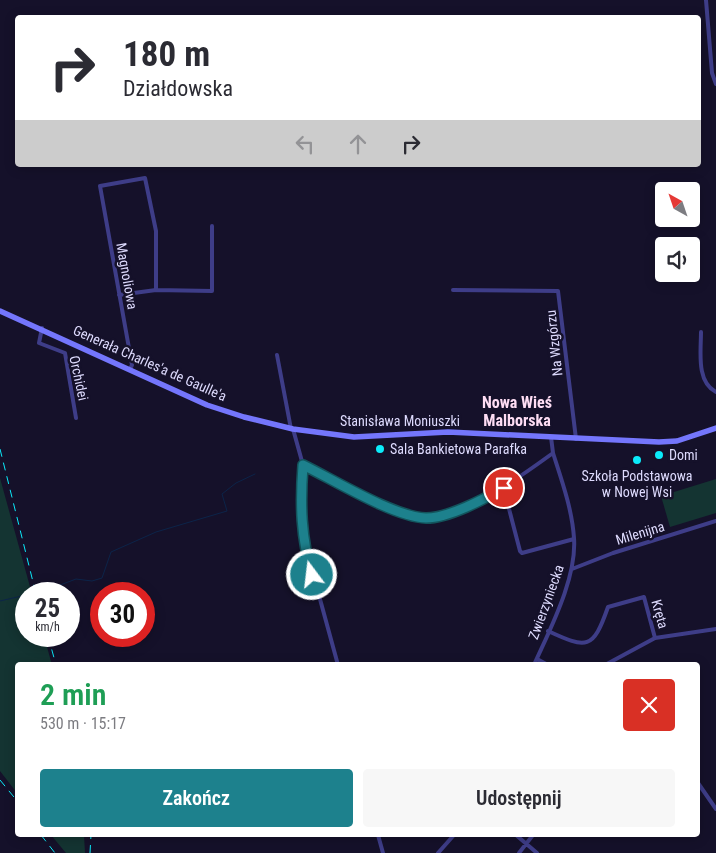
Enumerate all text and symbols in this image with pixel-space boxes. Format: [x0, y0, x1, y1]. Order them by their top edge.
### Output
text: 180 m [123, 34, 210, 75]
icon: right [40, 35, 105, 100]
text: Działdowska [123, 76, 233, 101]
icon: left [291, 130, 319, 158]
icon: ahead [344, 130, 372, 158]
icon: right [397, 130, 425, 158]
north arrow [655, 182, 700, 228]
map controls [655, 182, 700, 282]
button: sound [655, 237, 700, 282]
street label: Magnoliowa [113, 241, 141, 311]
street label: Na Wzgórzu [543, 309, 565, 377]
street label: Generała Charles'a de Gaulle'a [71, 322, 229, 404]
street label: Orchidei [66, 354, 92, 402]
district label: Nowa Wieś Malborska [482, 393, 552, 430]
street label: Stanisława Moniuszki [340, 413, 460, 429]
place label: Sala Bankietowa Parafka [390, 441, 527, 457]
marker: Sala Bankietowa Parafka [374, 443, 386, 455]
place label: Domi [669, 447, 698, 463]
marker: Domi [653, 449, 665, 461]
marker: Szkoła Podstawowa w Nowej Wsi [631, 454, 643, 466]
pin [483, 467, 525, 509]
place label: Szkoła Podstawowa w Nowej Wsi [582, 468, 692, 500]
icon: arrive [490, 474, 518, 502]
street label: Milenijna [614, 518, 666, 548]
position arrow [285, 548, 337, 600]
street label: Zwierzyniecka [525, 562, 567, 642]
speed limit sign: 30 [90, 582, 155, 647]
text: 25 [35, 594, 60, 623]
street label: Kręta [648, 598, 672, 630]
text: km/h [35, 620, 60, 634]
text: 2 min [40, 677, 106, 712]
button: close [623, 679, 675, 731]
text: 530 m · 15:17 [40, 714, 126, 733]
button: Zakończ [40, 769, 353, 827]
button: Udostępnij [363, 769, 675, 827]

